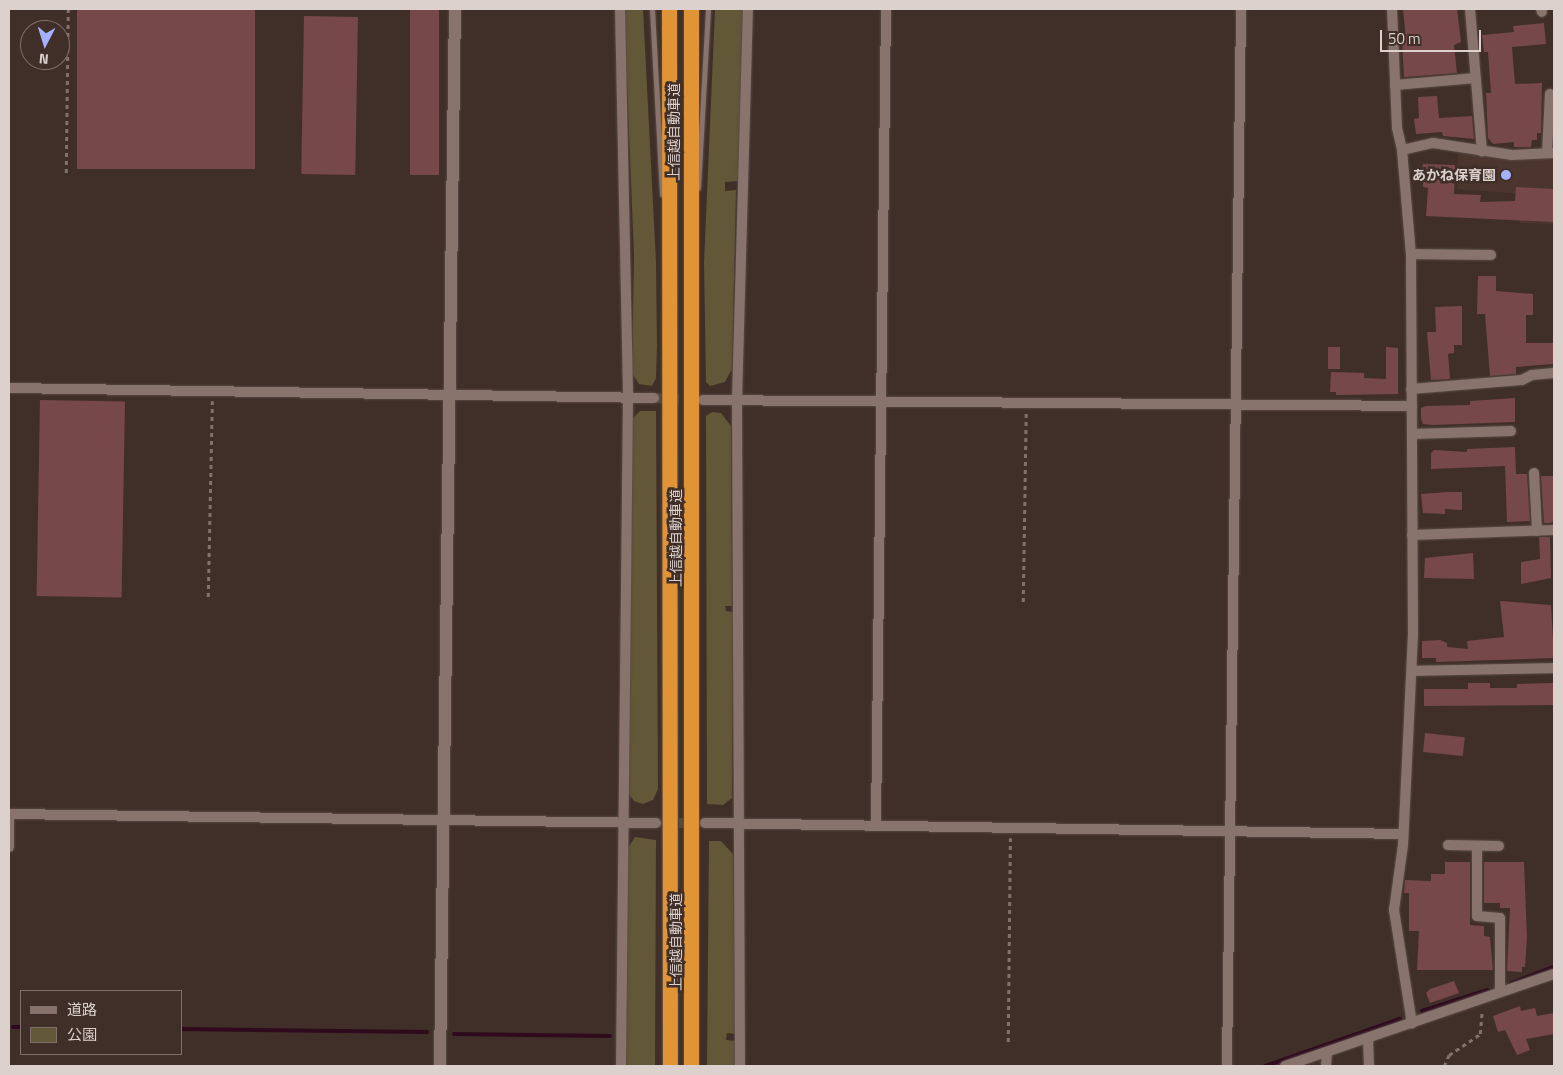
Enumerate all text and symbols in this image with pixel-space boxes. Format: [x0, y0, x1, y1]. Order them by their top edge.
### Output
north arrow [20, 20, 70, 70]
scale bar [1383, 20, 1484, 52]
text: 50 m [1388, 27, 1421, 50]
text: N [38, 49, 49, 70]
street label: 上信越自動車道 [666, 83, 682, 181]
place label: あかね保育園 [1412, 167, 1496, 183]
marker: あかね保育園 [1500, 169, 1512, 181]
street label: 上信越自動車道 [668, 489, 684, 587]
street label: 上信越自動車道 [668, 893, 684, 991]
legend [20, 990, 182, 1055]
text: 道路 [67, 998, 97, 1021]
text: 公園 [67, 1023, 97, 1046]

